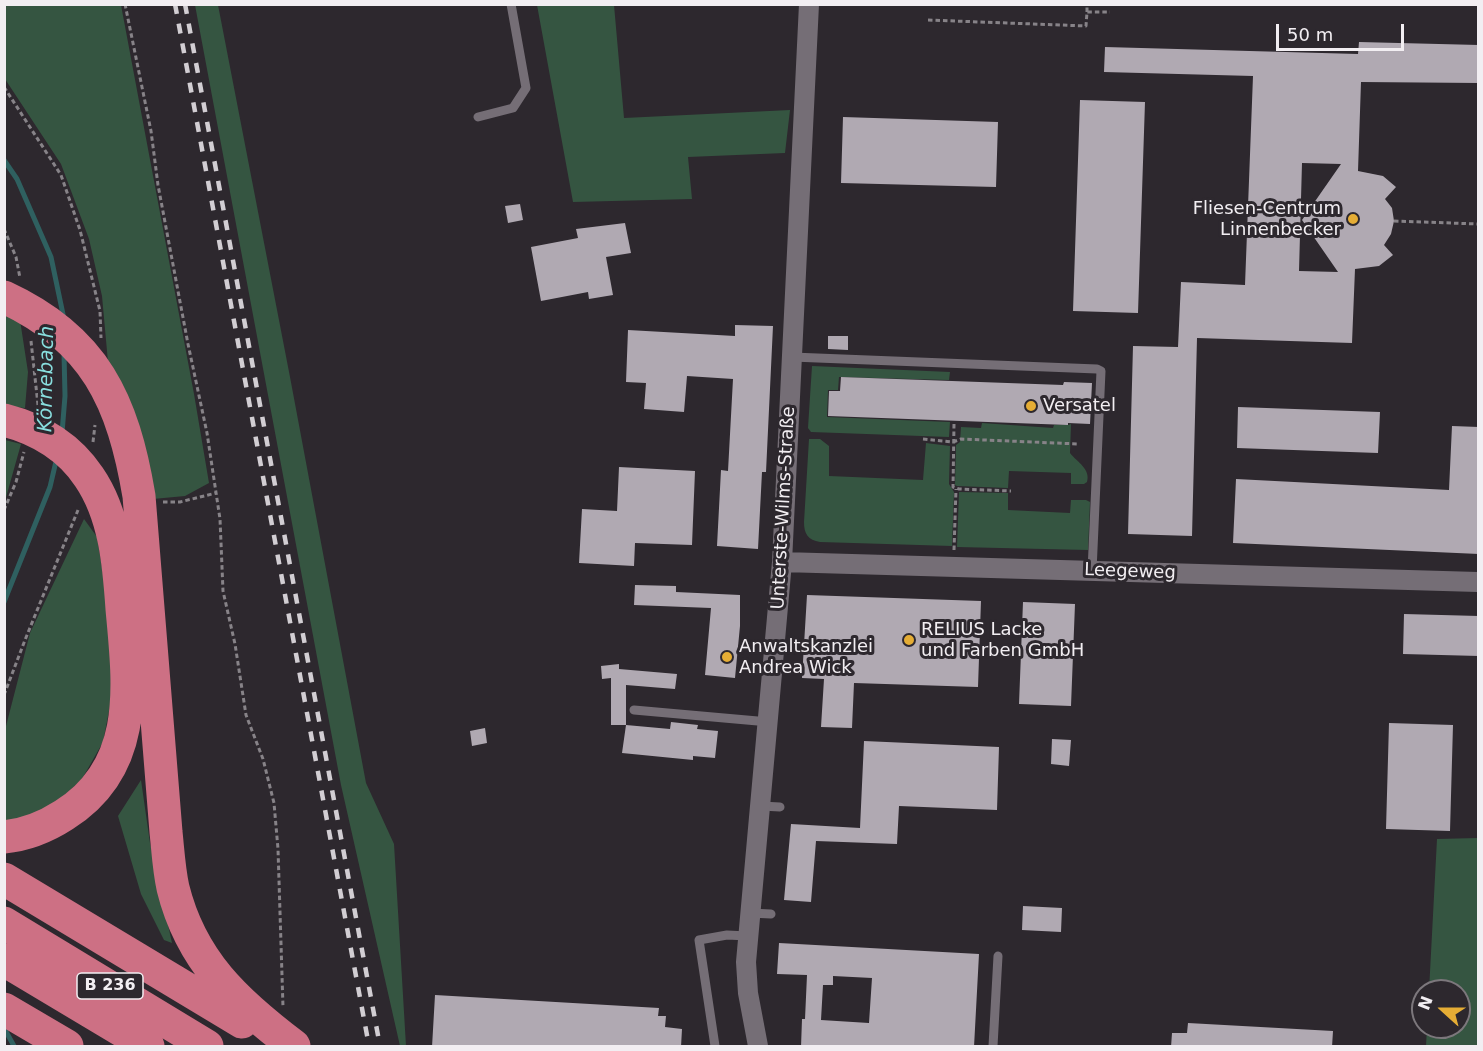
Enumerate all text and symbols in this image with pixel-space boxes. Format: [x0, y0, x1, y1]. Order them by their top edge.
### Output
scale bar [1279, 12, 1406, 50]
text: 50 m [1287, 24, 1333, 45]
place label: Fliesen-Centrum Linnenbecker [1193, 198, 1341, 240]
marker: Fliesen-Centrum Linnenbecker [1346, 212, 1360, 226]
water label: Körnebach [34, 326, 60, 432]
place label: Versatel [1043, 395, 1116, 417]
marker: Versatel [1024, 399, 1038, 413]
street label: Unterste-Wilms-Straße [768, 406, 800, 610]
street label: Leegeweg [1084, 560, 1176, 584]
place label: RELIUS Lacke und Farben GmbH [921, 619, 1084, 662]
marker: RELIUS Lacke und Farben GmbH [902, 633, 916, 647]
place label: Anwaltskanzlei Andrea Wick [739, 636, 873, 678]
marker: Anwaltskanzlei Andrea Wick [720, 650, 734, 664]
road number: B 236 [77, 973, 143, 999]
north arrow [1411, 979, 1471, 1039]
text: N [1414, 993, 1437, 1013]

